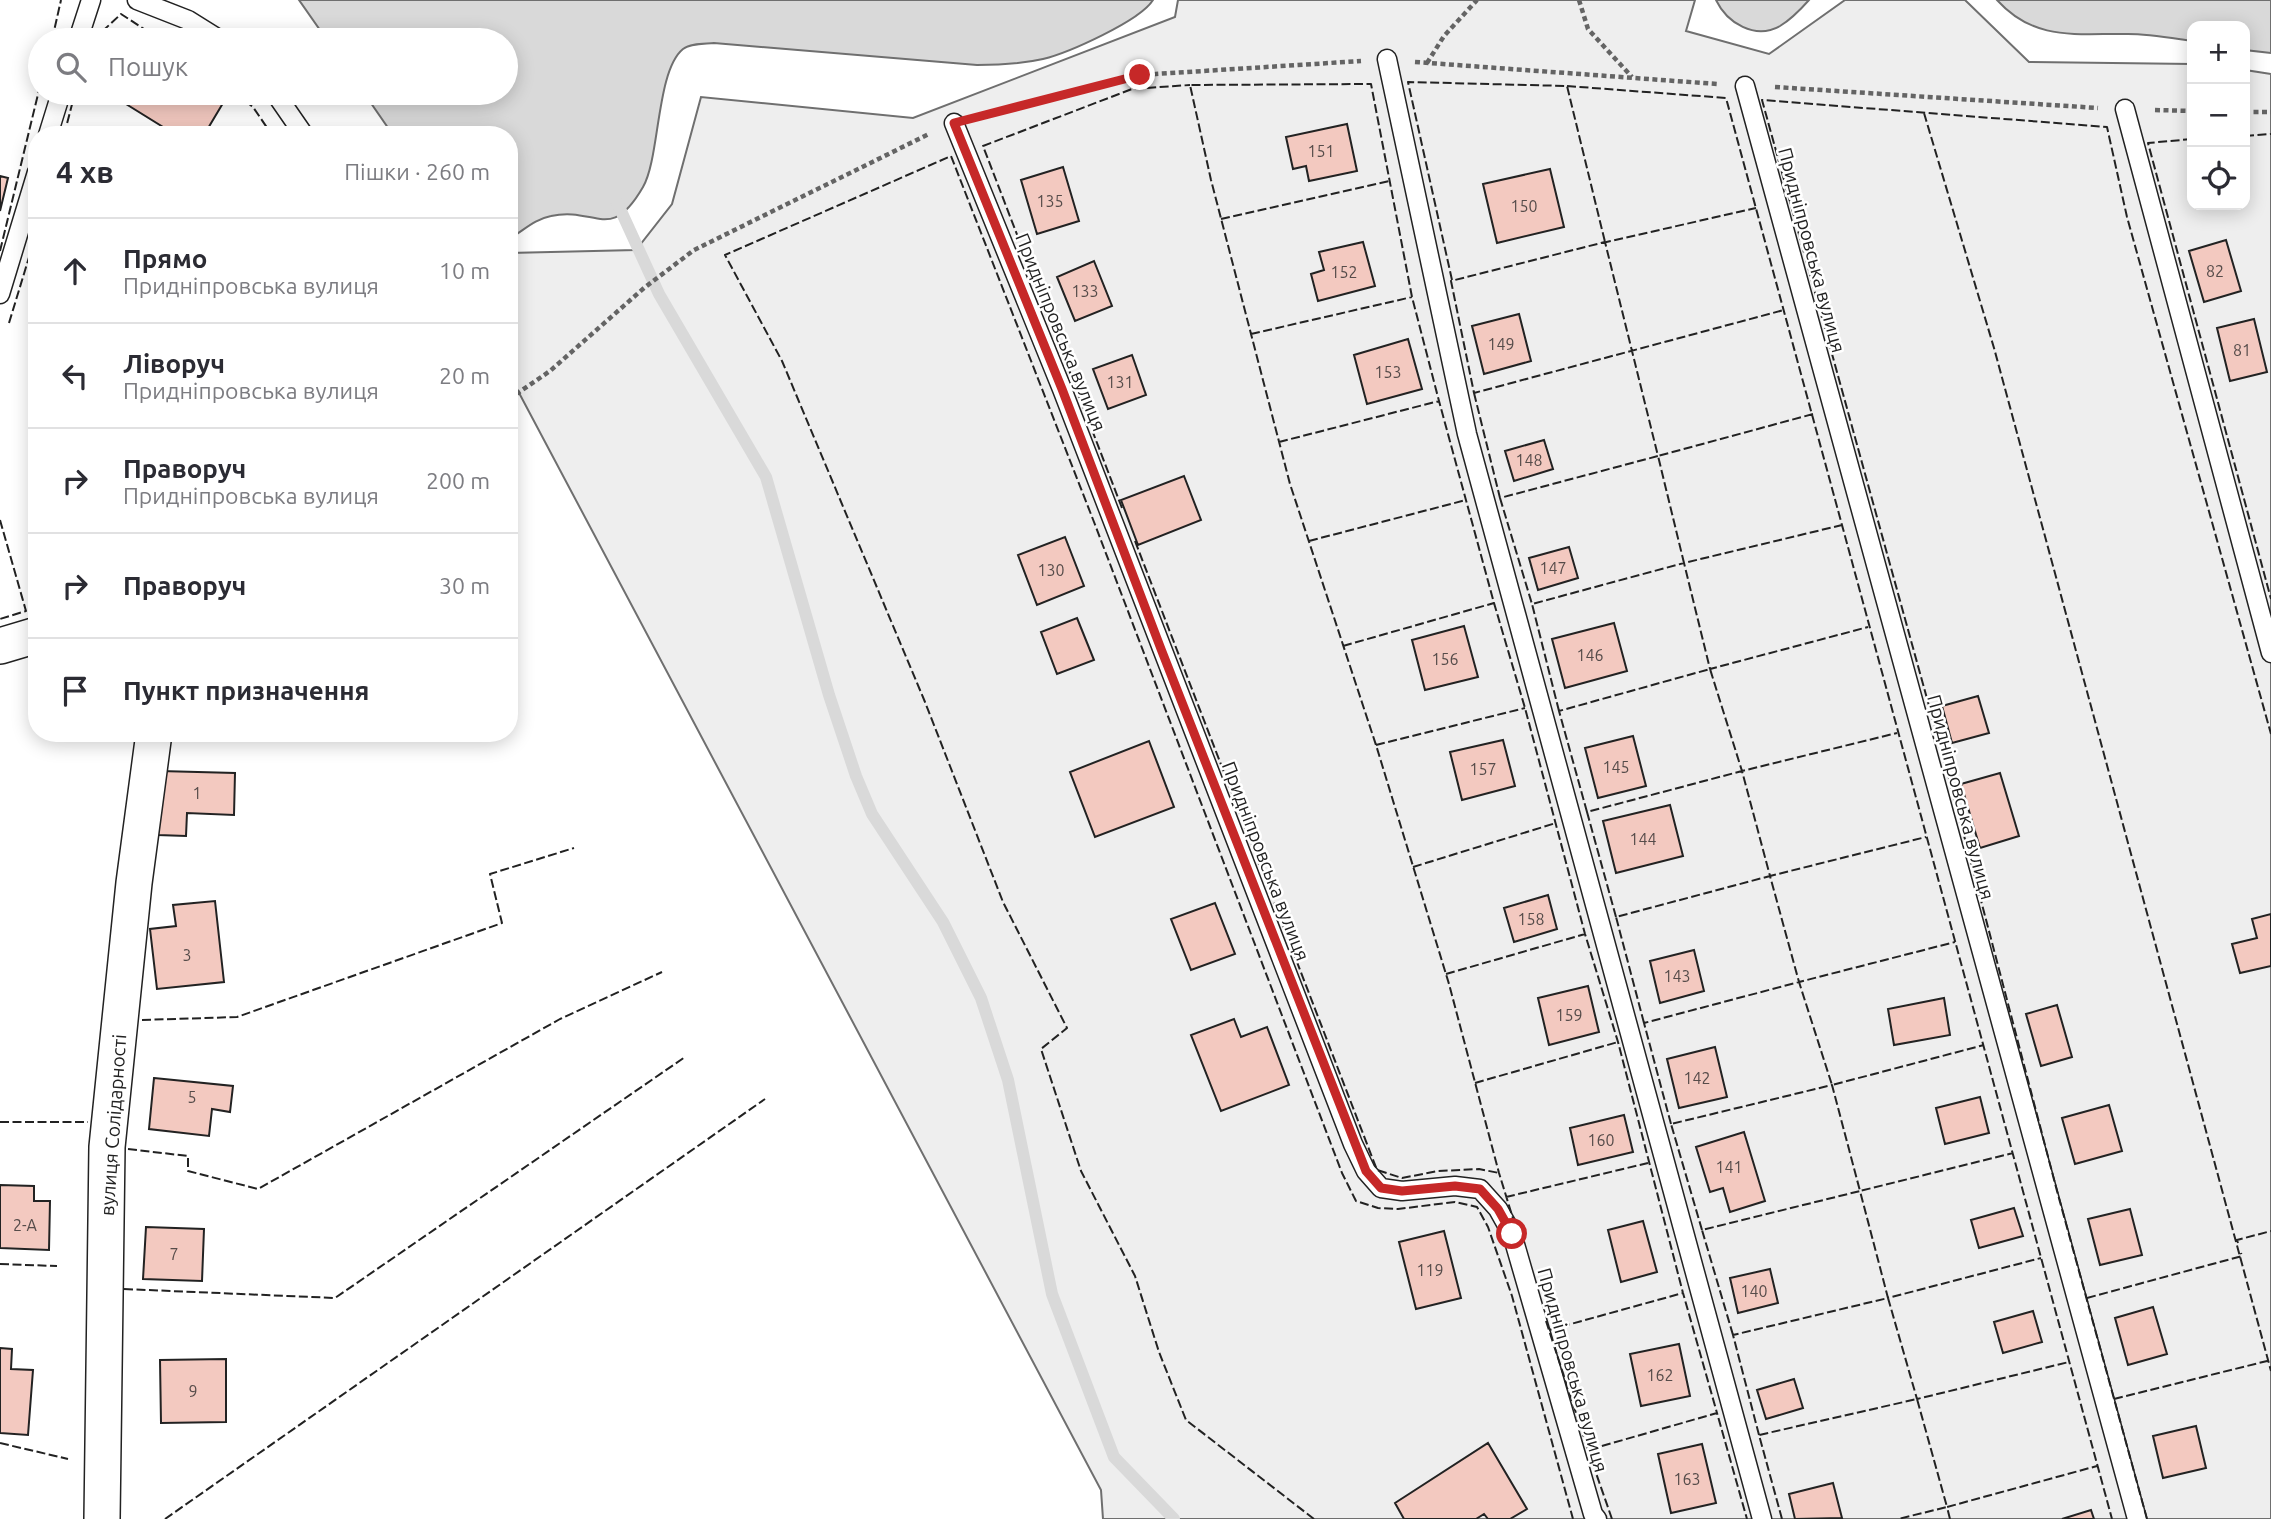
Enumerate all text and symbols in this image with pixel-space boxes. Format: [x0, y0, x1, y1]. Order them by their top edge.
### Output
map controls [2187, 21, 2250, 210]
button: + [2187, 21, 2250, 84]
search box [28, 28, 518, 105]
icon: search [52, 48, 90, 86]
text: Пошук [108, 52, 188, 81]
route end [1124, 59, 1155, 90]
button: − [2187, 84, 2250, 147]
house number: 151 [1307, 142, 1335, 160]
street label: Придніпровська вулиця [1774, 145, 1850, 355]
button: locate [2187, 147, 2250, 210]
text: 4 хв [56, 155, 114, 189]
text: Пішки · 260 m [344, 159, 490, 184]
house number: 135 [1036, 192, 1064, 210]
house number: 150 [1510, 197, 1538, 215]
street label: Придніпровська вулиця [1011, 230, 1111, 434]
text: Прямо [123, 244, 207, 273]
icon: ahead [56, 252, 94, 290]
text: 10 m [439, 258, 490, 283]
house number: 82 [2206, 262, 2224, 280]
house number: 152 [1330, 263, 1358, 281]
text: Придніпровська вулиця [123, 273, 379, 298]
house number: 133 [1071, 282, 1099, 300]
house number: 149 [1487, 335, 1515, 353]
house number: 81 [2233, 341, 2251, 359]
text: Ліворуч [123, 349, 225, 378]
icon: left [56, 357, 94, 395]
text: 20 m [439, 363, 490, 388]
house number: 153 [1374, 363, 1402, 381]
house number: 131 [1106, 373, 1134, 391]
text: Придніпровська вулиця [123, 378, 379, 403]
house number: 148 [1515, 451, 1543, 469]
text: Праворуч [123, 454, 246, 483]
icon: right [56, 462, 94, 500]
text: 200 m [426, 468, 490, 493]
text: Придніпровська вулиця [123, 483, 379, 508]
house number: 147 [1539, 559, 1567, 577]
house number: 130 [1037, 561, 1065, 579]
icon: right [56, 567, 94, 605]
text: Праворуч [123, 571, 246, 600]
text: 30 m [439, 573, 490, 598]
house number: 146 [1576, 646, 1604, 664]
house number: 156 [1431, 650, 1459, 668]
icon: arrive [56, 672, 94, 710]
text: Пункт призначення [123, 676, 369, 705]
street label: Придніпровська вулиця [1923, 692, 1999, 902]
street label: Придніпровська вулиця [1218, 758, 1314, 964]
house number: 145 [1602, 758, 1630, 776]
house number: 157 [1469, 760, 1497, 778]
house number: 1 [192, 784, 202, 802]
house number: 144 [1629, 830, 1657, 848]
house number: 158 [1517, 910, 1545, 928]
house number: 3 [182, 946, 192, 964]
house number: 143 [1663, 967, 1691, 985]
house number: 159 [1555, 1006, 1583, 1024]
street label: вулиця Солідарності [96, 1033, 130, 1217]
house number: 142 [1683, 1069, 1711, 1087]
house number: 5 [187, 1088, 197, 1106]
house number: 160 [1587, 1131, 1615, 1149]
house number: 141 [1715, 1158, 1743, 1176]
house number: 2-А [13, 1216, 38, 1234]
route start [1496, 1218, 1527, 1249]
house number: 7 [169, 1245, 179, 1263]
house number: 119 [1416, 1261, 1444, 1279]
street label: Придніпровська вулиця [1533, 1265, 1613, 1475]
house number: 140 [1740, 1282, 1768, 1300]
house number: 162 [1646, 1366, 1674, 1384]
house number: 9 [188, 1382, 198, 1400]
house number: 163 [1673, 1470, 1701, 1488]

